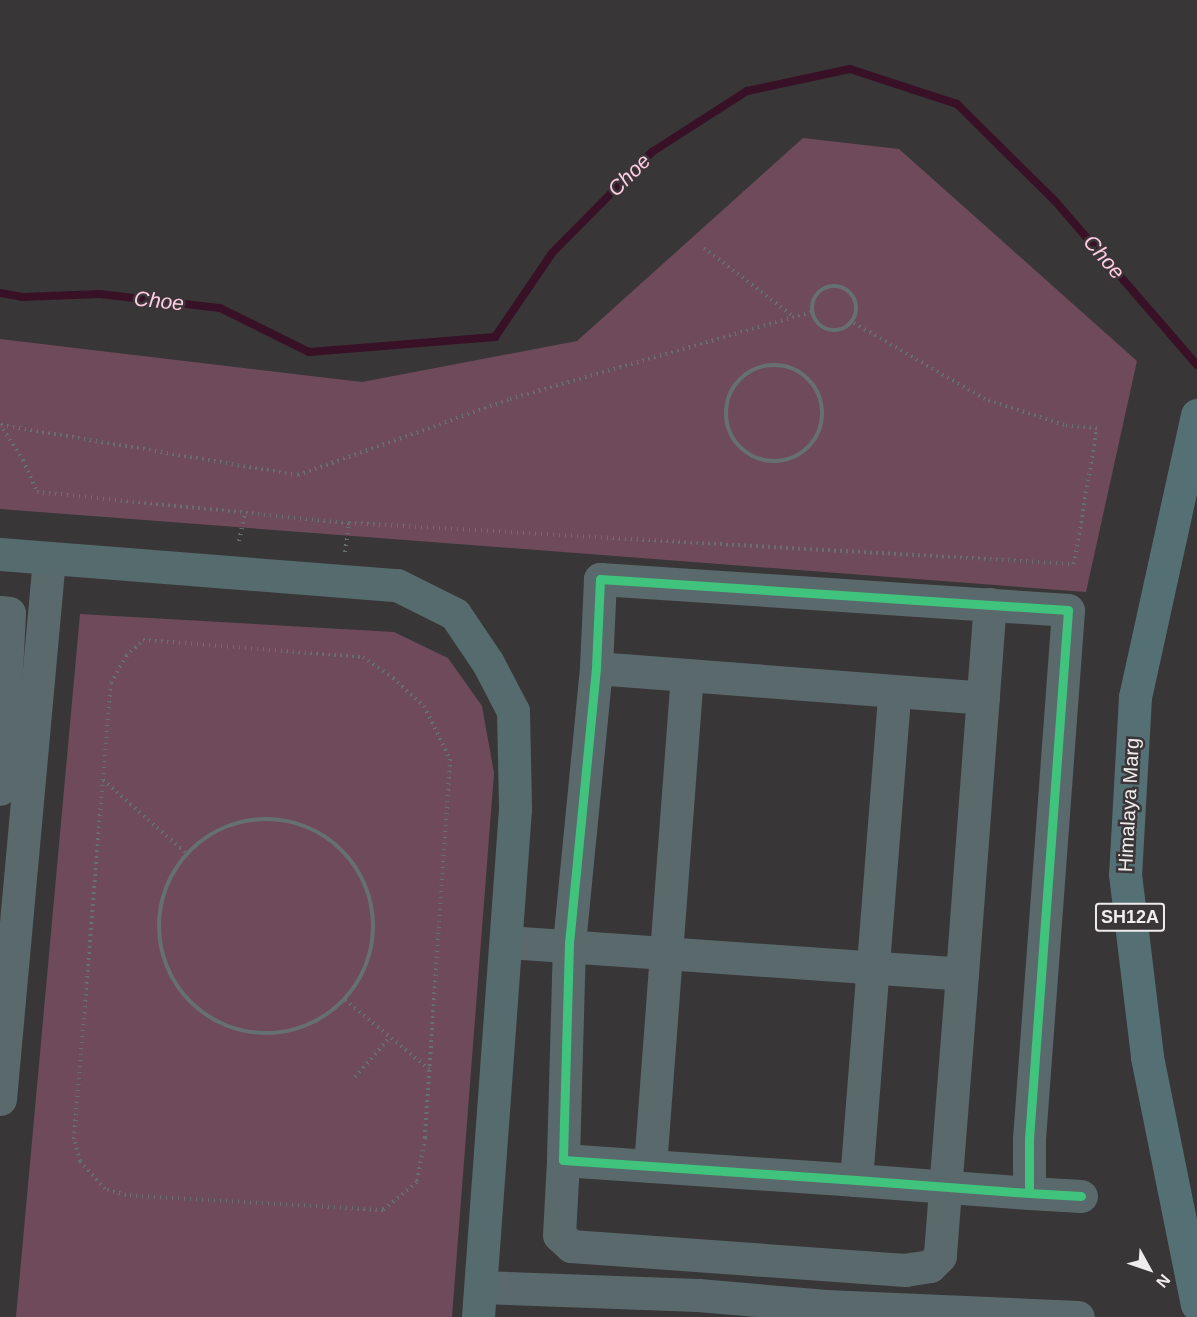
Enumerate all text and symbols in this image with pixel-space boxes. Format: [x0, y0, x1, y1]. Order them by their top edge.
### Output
water label: Choe [602, 148, 656, 202]
water label: Choe [1078, 230, 1130, 284]
water label: Choe [133, 286, 185, 316]
street label: Himalaya Marg [1113, 737, 1145, 873]
road number: SH12A [1094, 902, 1166, 932]
north arrow [1119, 1239, 1179, 1299]
text: N [1153, 1271, 1173, 1291]

